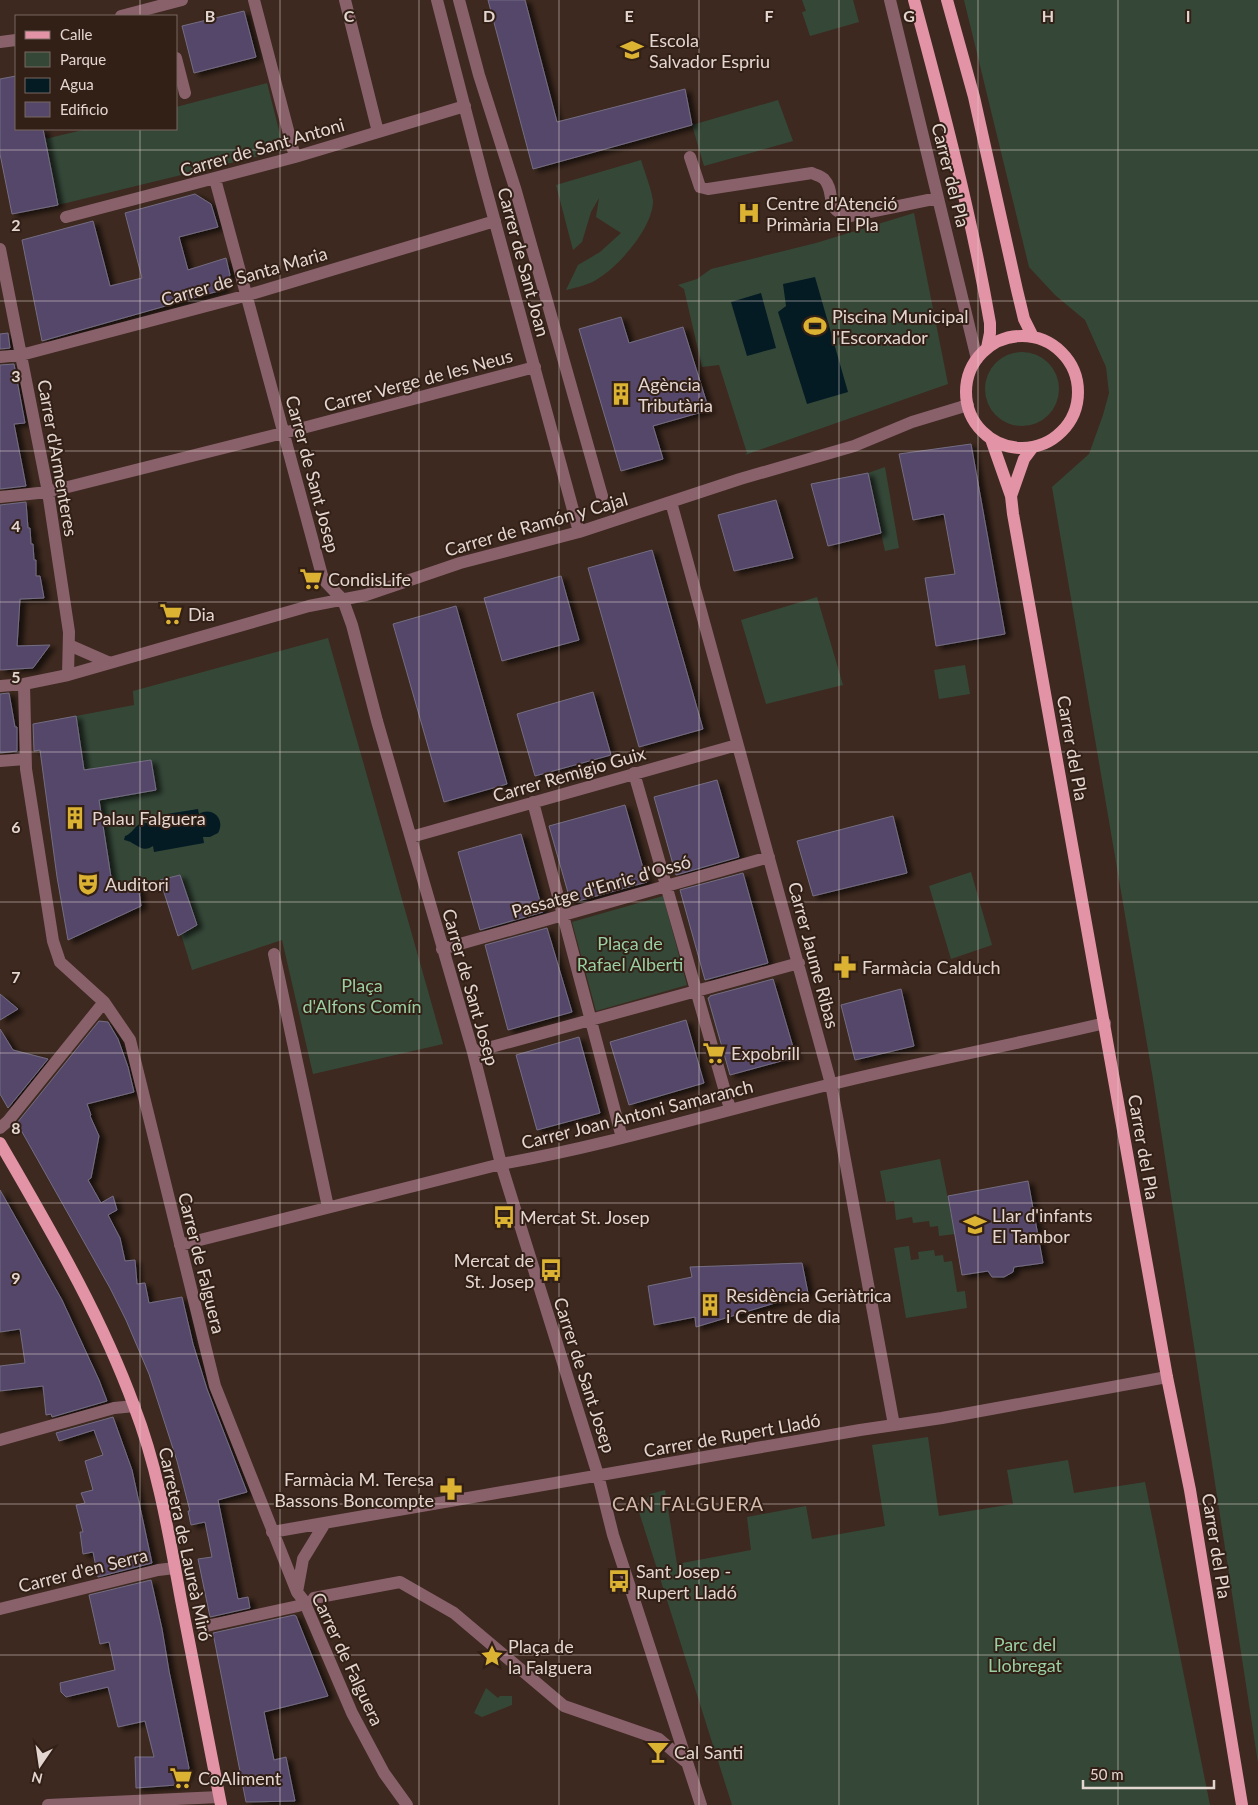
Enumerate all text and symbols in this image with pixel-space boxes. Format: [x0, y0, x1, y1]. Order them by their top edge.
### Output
text: B [205, 6, 215, 25]
text: C [344, 6, 355, 25]
text: D [483, 6, 495, 25]
text: E [624, 6, 634, 25]
text: F [764, 6, 774, 25]
text: G [903, 6, 915, 25]
text: H [1042, 6, 1054, 25]
text: I [1186, 6, 1190, 25]
legend [15, 15, 178, 130]
text: Calle [60, 25, 93, 43]
place label: Escola Salvador Espriu [649, 29, 770, 72]
school or university icon: Escola Salvador Espriu [619, 37, 645, 63]
text: Parque [60, 50, 106, 68]
text: Agua [60, 75, 94, 93]
text: Edificio [60, 100, 108, 118]
street label: Carrer de Sant Antoni [177, 113, 347, 181]
street label: Carrer del Pla [927, 121, 975, 229]
street label: Carrer de Sant Joan [493, 185, 555, 339]
place label: Centre d'Atenció Primària El Pla [766, 192, 897, 235]
hospital icon: Centre d'Atenció Primària El Pla [736, 200, 762, 226]
text: 2 [11, 215, 21, 234]
street label: Carrer de Santa Maria [158, 242, 330, 310]
place label: Piscina Municipal l'Escorxador [832, 305, 969, 348]
sports icon: Piscina Municipal l'Escorxador [802, 313, 828, 339]
street label: Carrer Verge de les Neus [321, 344, 515, 416]
text: 3 [11, 366, 21, 385]
place label: Agència Tributària [638, 373, 713, 416]
street label: Carrer d'Armenteres [33, 378, 83, 538]
building icon: Agència Tributària [608, 381, 634, 407]
street label: Carrer de Sant Josep [281, 393, 345, 555]
street label: Carrer de Ramón y Cajal [442, 487, 630, 561]
text: 4 [11, 516, 21, 535]
supermarket icon: CondisLife [298, 566, 324, 592]
place label: CondisLife [328, 568, 411, 590]
supermarket icon: Dia [158, 601, 184, 627]
place label: Dia [188, 603, 215, 625]
text: 5 [11, 667, 21, 686]
street label: Carrer del Pla [1053, 694, 1093, 802]
street label: Carrer Remigio Guix [490, 742, 648, 806]
building icon: Palau Falguera [62, 805, 88, 831]
place label: Palau Falguera [92, 807, 206, 829]
text: 6 [11, 817, 21, 836]
street label: Passatge d'Enric d'Ossó [509, 850, 693, 922]
theatre icon: Auditori [75, 871, 101, 897]
place label: Auditori [105, 873, 169, 895]
street label: Carrer Jaume Ribas [784, 879, 844, 1031]
street label: Carrer de Sant Josep [438, 906, 504, 1068]
park label: Plaça de Rafael Alberti [577, 932, 683, 975]
pharmacy icon: Farmàcia Calduch [832, 954, 858, 980]
place label: Farmàcia Calduch [862, 956, 1001, 978]
text: 7 [11, 967, 21, 986]
park label: Plaça d'Alfons Comín [302, 974, 422, 1017]
supermarket icon: Expobrill [701, 1040, 727, 1066]
place label: Expobrill [731, 1042, 800, 1064]
street label: Carrer Joan Antoni Samaranch [519, 1075, 755, 1153]
street label: Carrer del Pla [1124, 1093, 1164, 1201]
text: 8 [11, 1118, 21, 1137]
street label: Carrer de Falguera [174, 1190, 230, 1336]
bus stop icon: Mercat St. Josep [491, 1204, 517, 1230]
place label: Llar d'infants El Tambor [992, 1204, 1093, 1247]
place label: Mercat St. Josep [520, 1206, 650, 1228]
school or university icon: Llar d'infants El Tambor [962, 1212, 988, 1238]
place label: Mercat de St. Josep [454, 1249, 534, 1292]
bus stop icon: Mercat de St. Josep [538, 1257, 564, 1283]
text: 9 [11, 1268, 21, 1287]
place label: Residència Geriàtrica i Centre de dia [726, 1284, 892, 1327]
building icon: Residència Geriàtrica i Centre de dia [697, 1292, 723, 1318]
street label: Carrer de Sant Josep [549, 1295, 621, 1455]
street label: Carrer de Rupert Lladó [642, 1409, 822, 1461]
street label: Carretera de Laureà Miró [155, 1445, 217, 1643]
place label: Farmàcia M. Teresa Bassons Boncompte [274, 1468, 434, 1511]
pharmacy icon: Farmàcia M. Teresa Bassons Boncompte [438, 1476, 464, 1502]
district label: CAN FALGUERA [612, 1492, 764, 1515]
street label: Carrer del Pla [1198, 1492, 1236, 1600]
street label: Carrer d'en Serra [16, 1543, 150, 1597]
place label: Sant Josep - Rupert Lladó [636, 1560, 737, 1603]
bus stop icon: Sant Josep - Rupert Lladó [606, 1568, 632, 1594]
street label: Carrer de Falguera [307, 1589, 389, 1729]
park label: Parc del Llobregat [988, 1633, 1063, 1676]
place label: Plaça de la Falguera [508, 1635, 592, 1678]
place icon: Plaça de la Falguera [479, 1643, 505, 1669]
bar icon: Cal Santi [645, 1739, 671, 1765]
north arrow [15, 1740, 65, 1790]
place label: Cal Santi [674, 1741, 743, 1763]
scale bar [1083, 1758, 1214, 1790]
supermarket icon: CoAliment [168, 1765, 194, 1791]
text: 50 m [1090, 1765, 1124, 1783]
place label: CoAliment [198, 1767, 282, 1789]
text: N [30, 1769, 44, 1788]

